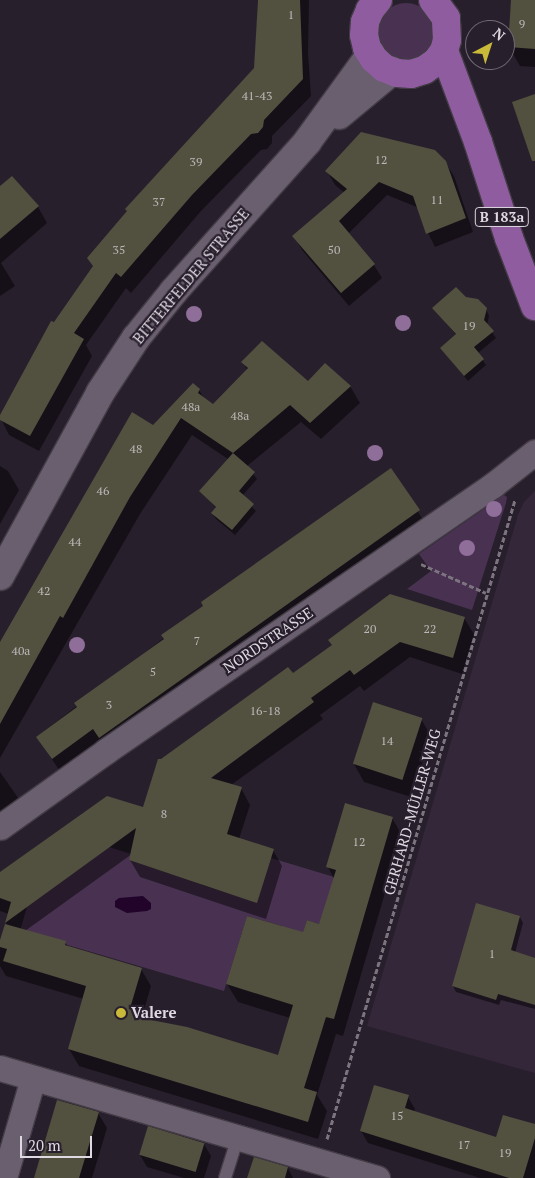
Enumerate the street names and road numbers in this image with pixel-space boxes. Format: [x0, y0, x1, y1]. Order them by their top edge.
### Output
street label: BITTERFELDER STRASSE [129, 205, 253, 347]
road number: B 183a [474, 206, 530, 228]
street label: NORDSTRASSE [220, 603, 316, 677]
street label: GERHARD-MÜLLER-WEG [380, 727, 444, 897]

